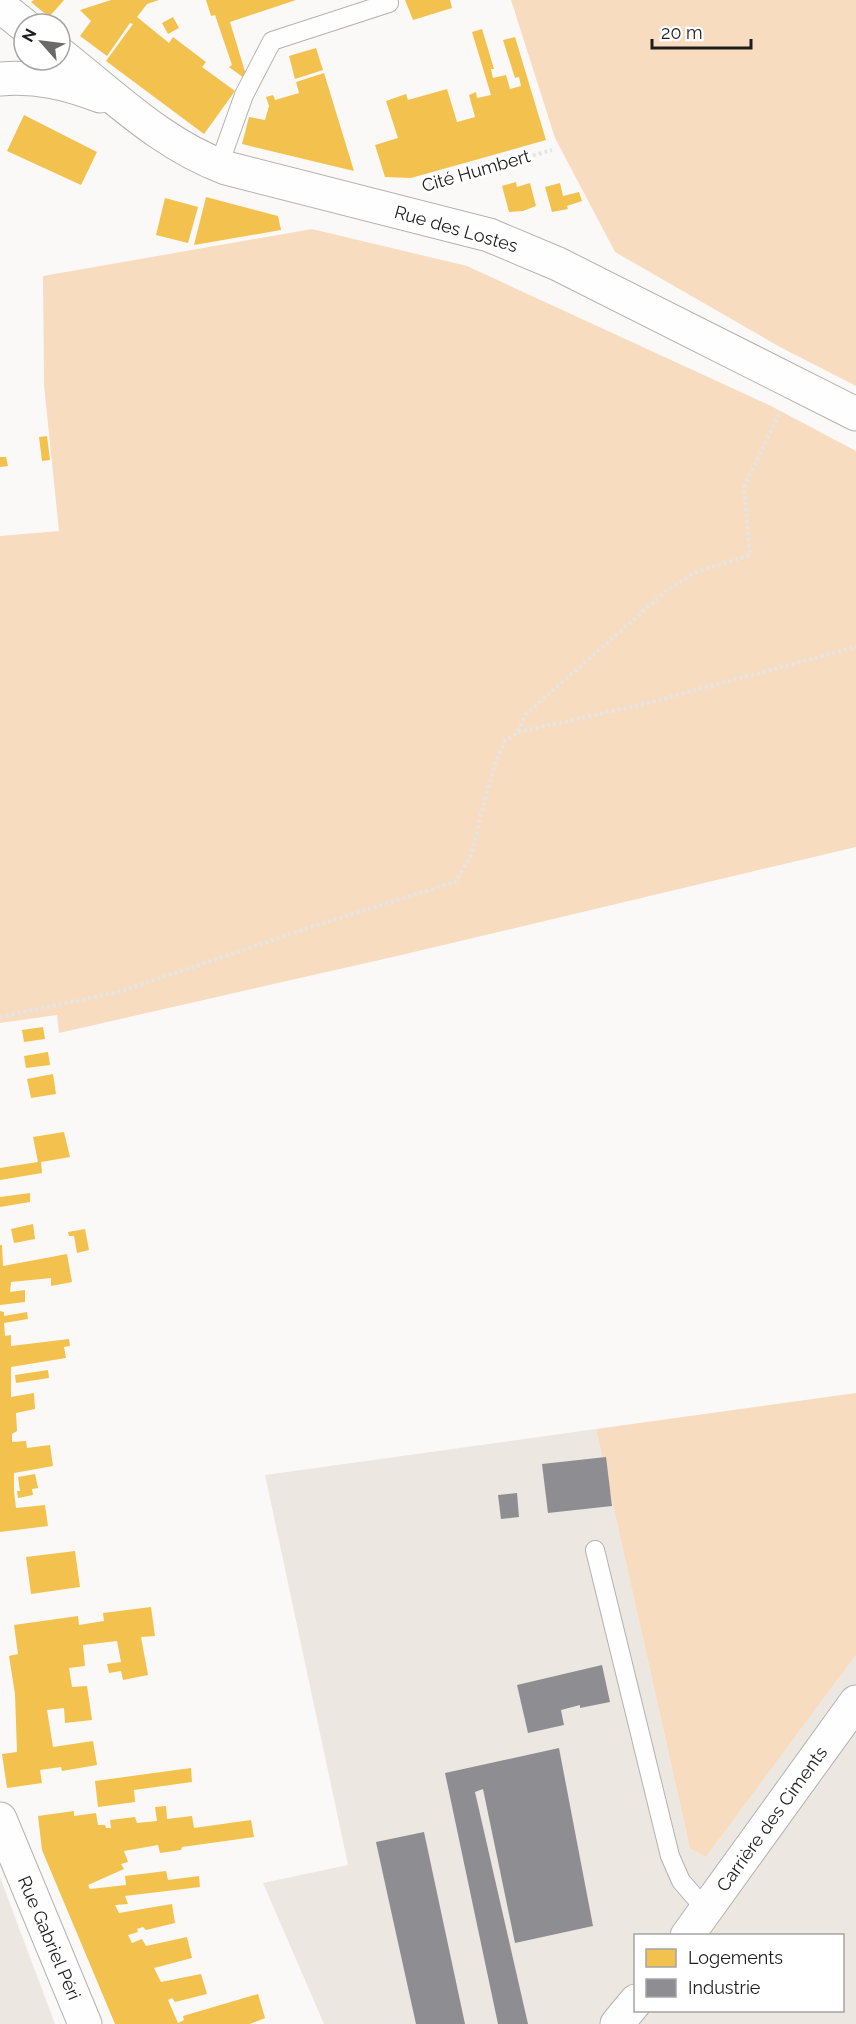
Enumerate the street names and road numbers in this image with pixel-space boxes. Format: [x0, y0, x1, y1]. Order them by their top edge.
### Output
street label: Cité Humbert [419, 145, 533, 196]
street label: Rue des Lostes [392, 201, 521, 256]
street label: Carrière des Ciments [712, 1742, 831, 1895]
street label: Rue Gabriel Péri [14, 1873, 85, 2003]

